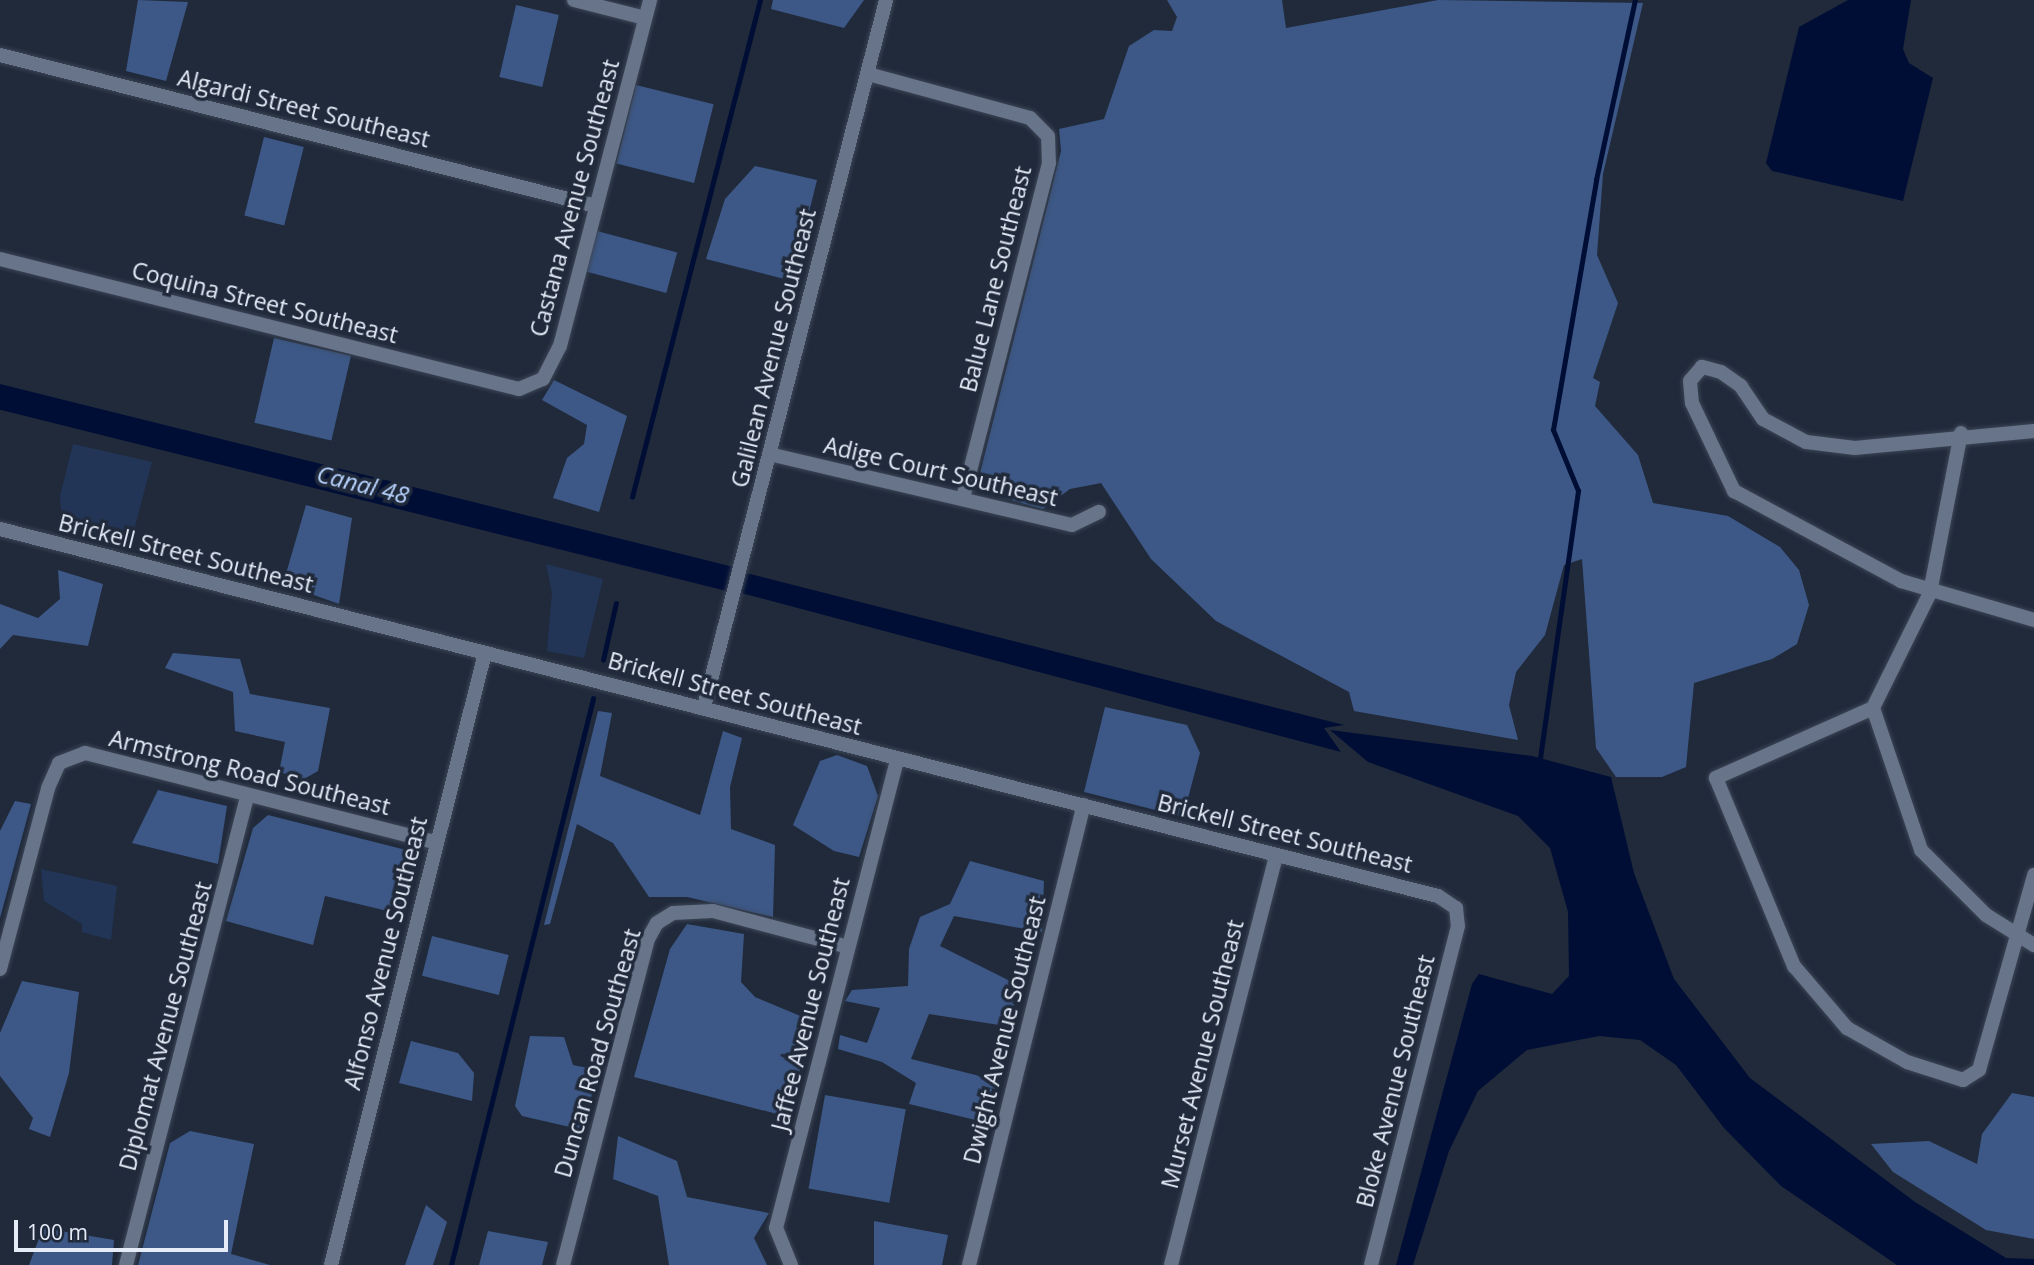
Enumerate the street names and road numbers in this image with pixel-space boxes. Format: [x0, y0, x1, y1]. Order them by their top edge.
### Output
street label: Castana Avenue Southeast [524, 56, 624, 340]
street label: Algardi Street Southeast [175, 63, 433, 153]
street label: Balue Lane Southeast [954, 163, 1036, 395]
street label: Galilean Avenue Southeast [725, 206, 821, 490]
street label: Coquina Street Southeast [129, 256, 401, 348]
street label: Adige Court Southeast [821, 431, 1061, 511]
street label: Brickell Street Southeast [56, 508, 316, 598]
street label: Brickell Street Southeast [605, 646, 865, 740]
street label: Armstrong Road Southeast [107, 724, 393, 820]
street label: Brickell Street Southeast [1155, 788, 1415, 878]
street label: Alfonso Avenue Southeast [338, 814, 432, 1092]
street label: Jaffee Avenue Southeast [765, 875, 855, 1133]
street label: Diplomat Avenue Southeast [113, 878, 217, 1174]
street label: Dwight Avenue Southeast [957, 893, 1051, 1167]
street label: Murset Avenue Southeast [1155, 917, 1249, 1191]
street label: Duncan Road Southeast [548, 926, 646, 1180]
street label: Bloke Avenue Southeast [1350, 952, 1440, 1210]

